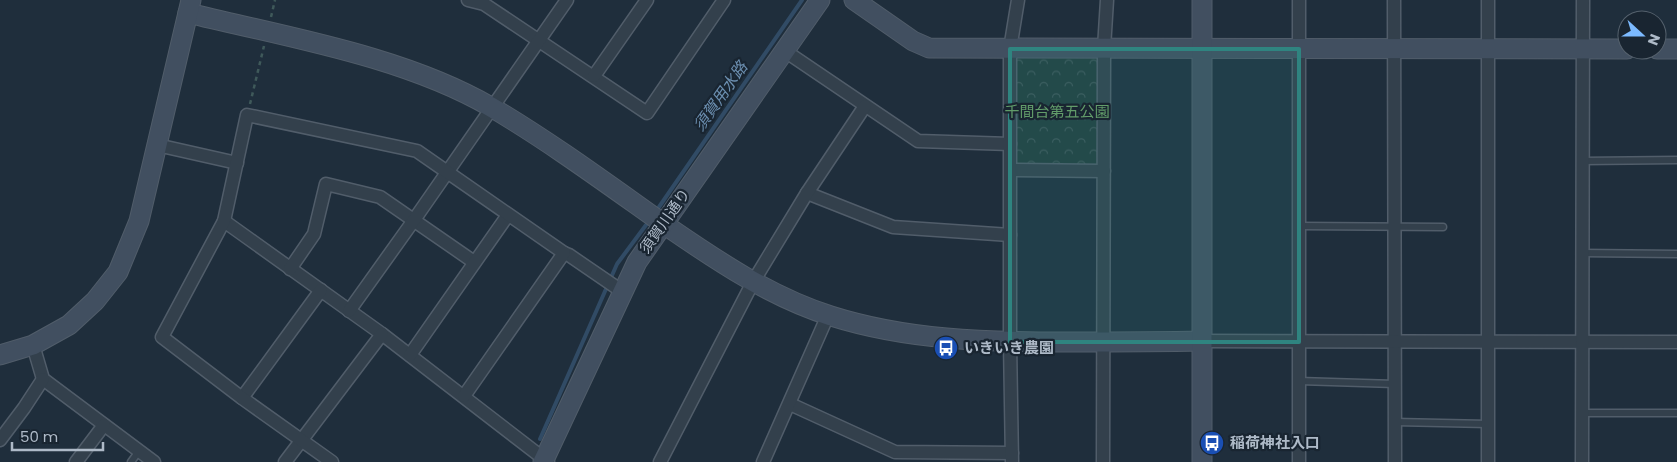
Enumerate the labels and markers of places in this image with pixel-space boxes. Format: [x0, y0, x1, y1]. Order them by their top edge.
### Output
bus stop icon: いきいき農園 [933, 335, 959, 361]
place label: いきいき農園 [964, 337, 1054, 358]
bus stop icon: 稲荷神社入口 [1199, 430, 1225, 456]
place label: 稲荷神社入口 [1230, 432, 1320, 453]

